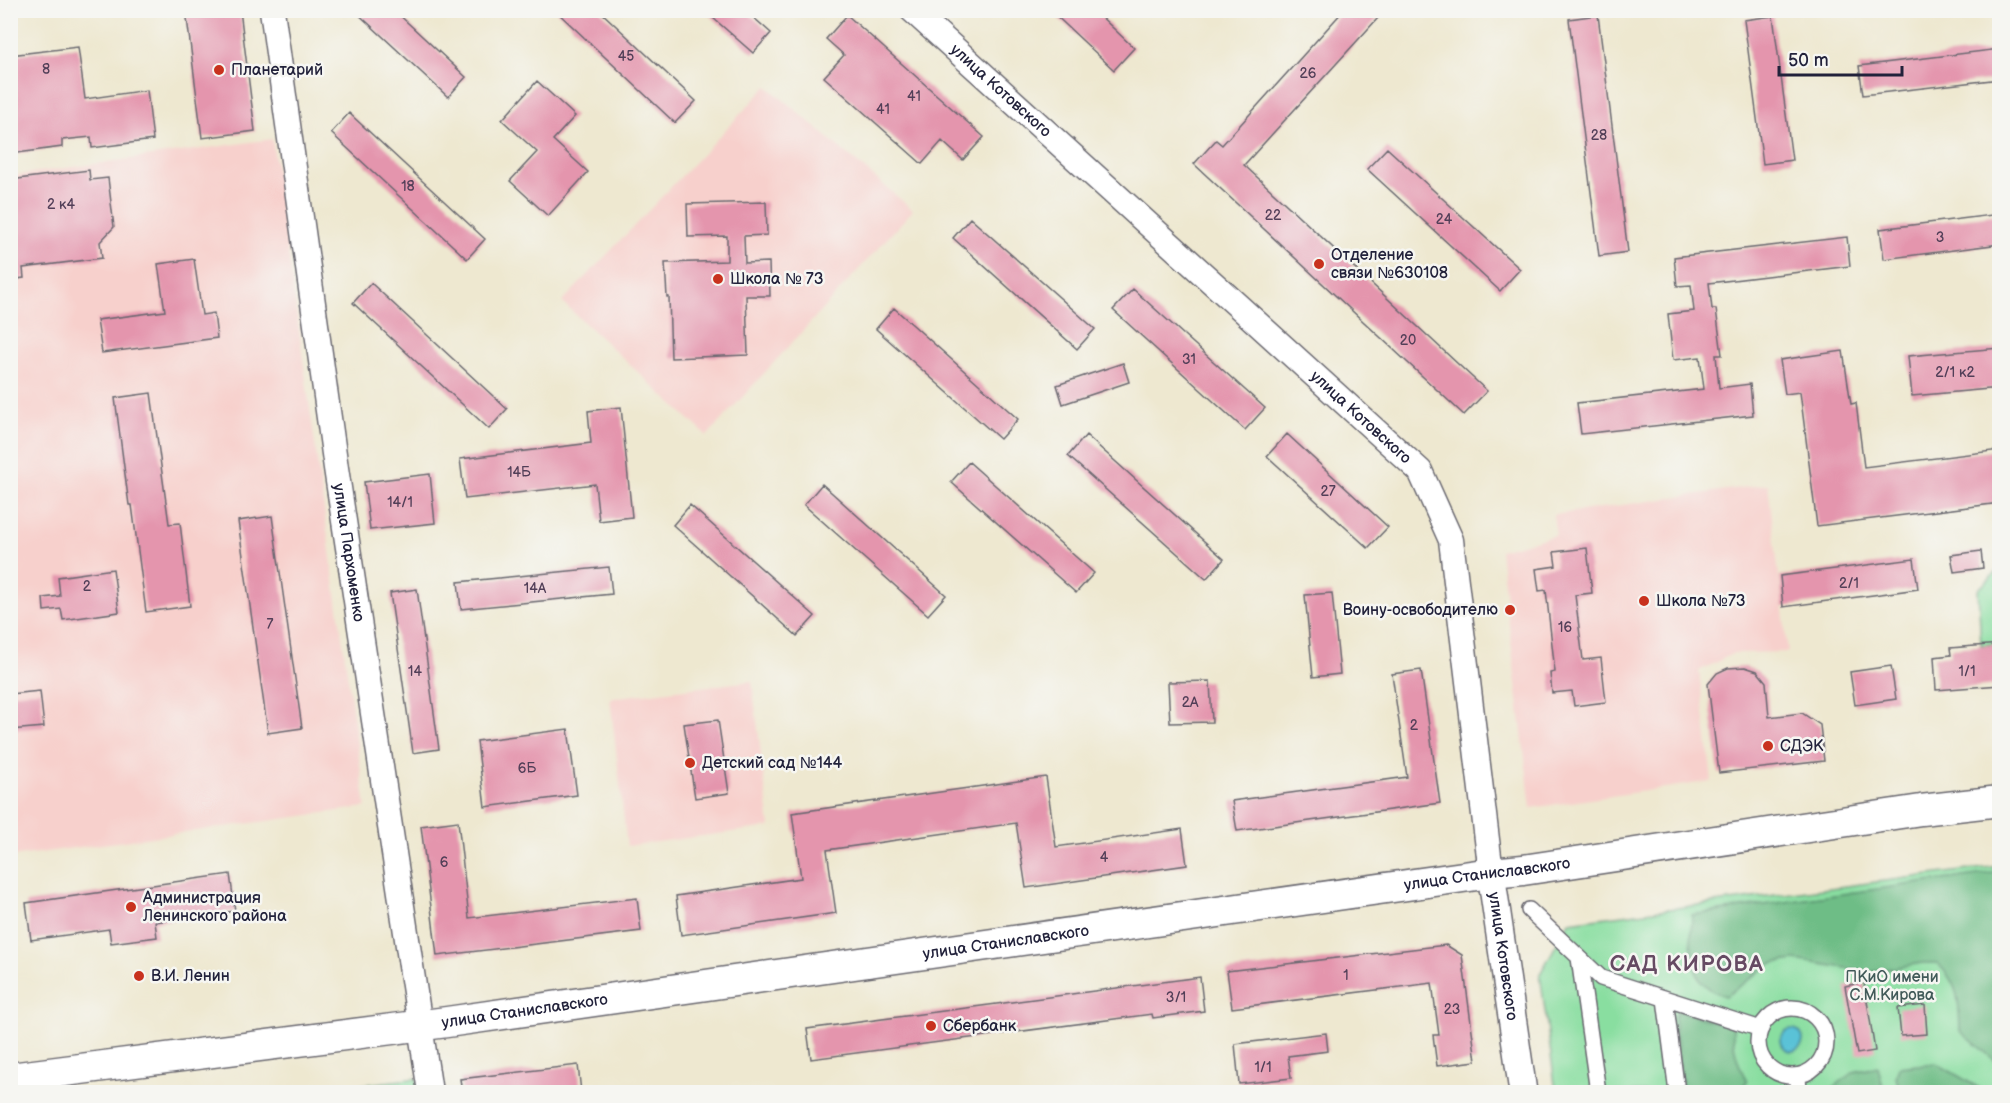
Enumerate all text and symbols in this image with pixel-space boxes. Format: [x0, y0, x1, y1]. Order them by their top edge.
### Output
scale bar [1779, 39, 1902, 77]
street label: улица Котовского [947, 40, 1055, 141]
house number: 45 [618, 48, 634, 65]
text: 50 m [1788, 50, 1829, 71]
house number: 8 [42, 61, 50, 78]
place label: Планетарий [231, 61, 323, 80]
marker: Планетарий [212, 63, 226, 77]
house number: 26 [1300, 65, 1317, 82]
house number: 41 [907, 88, 921, 105]
house number: 41 [876, 101, 890, 118]
house number: 28 [1591, 127, 1607, 144]
house number: 18 [401, 178, 415, 195]
house number: 2 к4 [47, 196, 75, 213]
house number: 22 [1265, 207, 1282, 224]
house number: 24 [1436, 211, 1453, 228]
house number: 3 [1936, 229, 1944, 246]
place label: Отделение связи №630108 [1331, 246, 1448, 283]
marker: Отделение связи №630108 [1312, 257, 1326, 271]
place label: Школа № 73 [730, 270, 824, 289]
marker: Школа № 73 [711, 272, 725, 286]
house number: 20 [1400, 332, 1416, 349]
house number: 31 [1182, 351, 1196, 368]
house number: 2/1 к2 [1935, 364, 1975, 381]
street label: улица Котовского [1306, 367, 1415, 468]
house number: 14Б [507, 464, 531, 481]
street label: улица Пархоменко [329, 482, 369, 623]
house number: 27 [1320, 483, 1336, 500]
house number: 14/1 [387, 494, 413, 511]
house number: 2/1 [1839, 575, 1859, 592]
house number: 2 [83, 578, 92, 595]
house number: 14А [524, 580, 547, 597]
place label: Школа №73 [1656, 592, 1746, 611]
marker: Школа №73 [1637, 594, 1651, 608]
place label: Воину-освободителю [1343, 601, 1498, 620]
marker: Воину-освободителю [1503, 603, 1517, 617]
house number: 7 [267, 616, 274, 633]
house number: 16 [1558, 619, 1572, 636]
house number: 14 [408, 663, 422, 680]
house number: 1/1 [1958, 663, 1976, 680]
house number: 2А [1182, 694, 1199, 711]
house number: 2 [1410, 717, 1419, 734]
place label: СДЭК [1780, 737, 1824, 756]
marker: СДЭК [1761, 739, 1775, 753]
place label: Детский сад №144 [702, 754, 843, 773]
marker: Детский сад №144 [683, 756, 697, 770]
house number: 6Б [518, 760, 536, 777]
house number: 4 [1100, 849, 1109, 866]
house number: 6 [440, 854, 449, 871]
street label: улица Станиславского [1403, 854, 1571, 895]
place label: Администрация Ленинского района [142, 889, 287, 926]
street label: улица Котовского [1484, 891, 1522, 1022]
marker: Администрация Ленинского района [124, 900, 138, 914]
street label: улица Станиславского [921, 921, 1090, 963]
district label: САД КИРОВА [1610, 951, 1764, 978]
place label: В.И. Ленин [151, 967, 230, 986]
house number: 1 [1343, 967, 1349, 984]
park label: ПКиО имени С.М.Кирова [1845, 968, 1939, 1005]
marker: В.И. Ленин [132, 969, 146, 983]
house number: 3/1 [1166, 989, 1186, 1006]
street label: улица Станиславского [440, 990, 609, 1032]
house number: 23 [1444, 1001, 1460, 1018]
place label: Сбербанк [943, 1017, 1017, 1036]
marker: Сбербанк [924, 1019, 938, 1033]
house number: 1/1 [1254, 1059, 1272, 1076]

